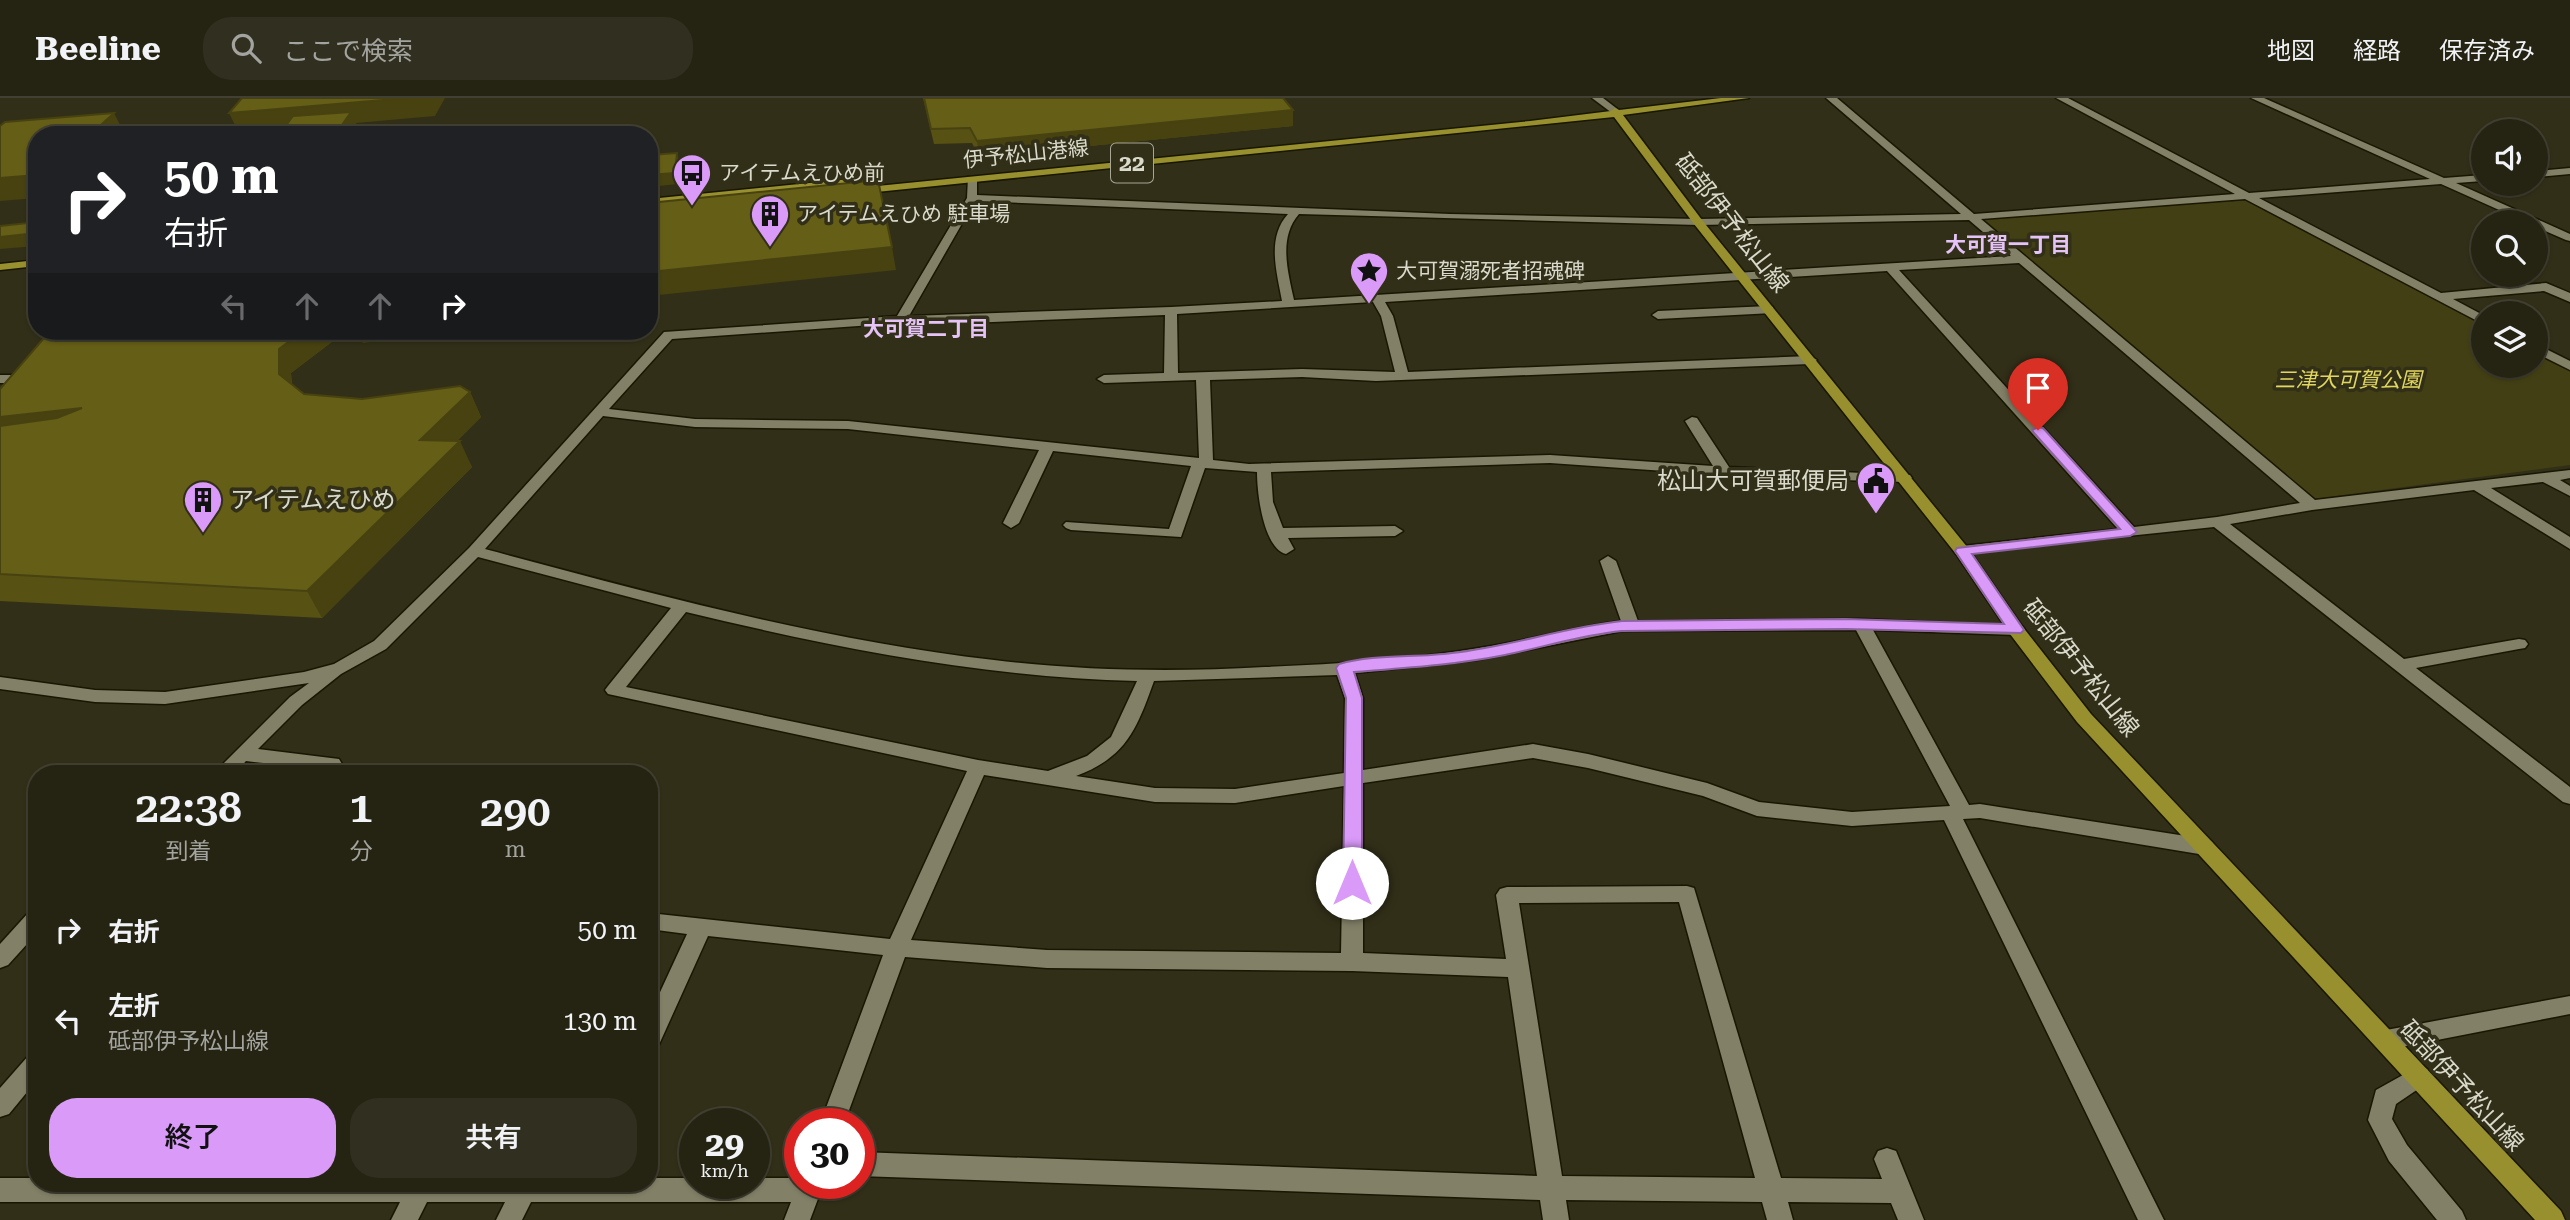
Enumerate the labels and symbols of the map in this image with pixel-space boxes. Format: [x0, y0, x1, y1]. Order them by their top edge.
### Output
street label: 伊予松山港線 [962, 135, 1090, 173]
road number: 22 [1111, 144, 1153, 183]
street label: 砥部伊予松山線 [1669, 148, 1795, 298]
bus stop icon: アイテムえひめ前 [671, 152, 713, 207]
place label: アイテムえひめ前 [719, 161, 885, 185]
building icon: アイテムえひめ 駐車場 [749, 193, 791, 248]
place label: アイテムえひめ 駐車場 [797, 202, 1010, 226]
district label: 大可賀一丁目 [1945, 233, 2071, 257]
place icon: 大可賀溺死者招魂碑 [1348, 250, 1390, 305]
place label: 大可賀溺死者招魂碑 [1396, 259, 1585, 283]
district label: 大可賀二丁目 [863, 317, 989, 341]
pin [2008, 358, 2068, 430]
park label: 三津大可賀公園 [2275, 368, 2424, 392]
public building icon: 松山大可賀郵便局 [1855, 460, 1897, 515]
place label: 松山大可賀郵便局 [1657, 467, 1849, 495]
building icon: アイテムえひめ [182, 479, 224, 534]
place label: アイテムえひめ [230, 486, 396, 514]
street label: 砥部伊予松山線 [2017, 594, 2145, 742]
position arrow [1315, 846, 1389, 920]
street label: 砥部伊予松山線 [2394, 1015, 2530, 1157]
speed limit sign: 30 [784, 1108, 875, 1199]

